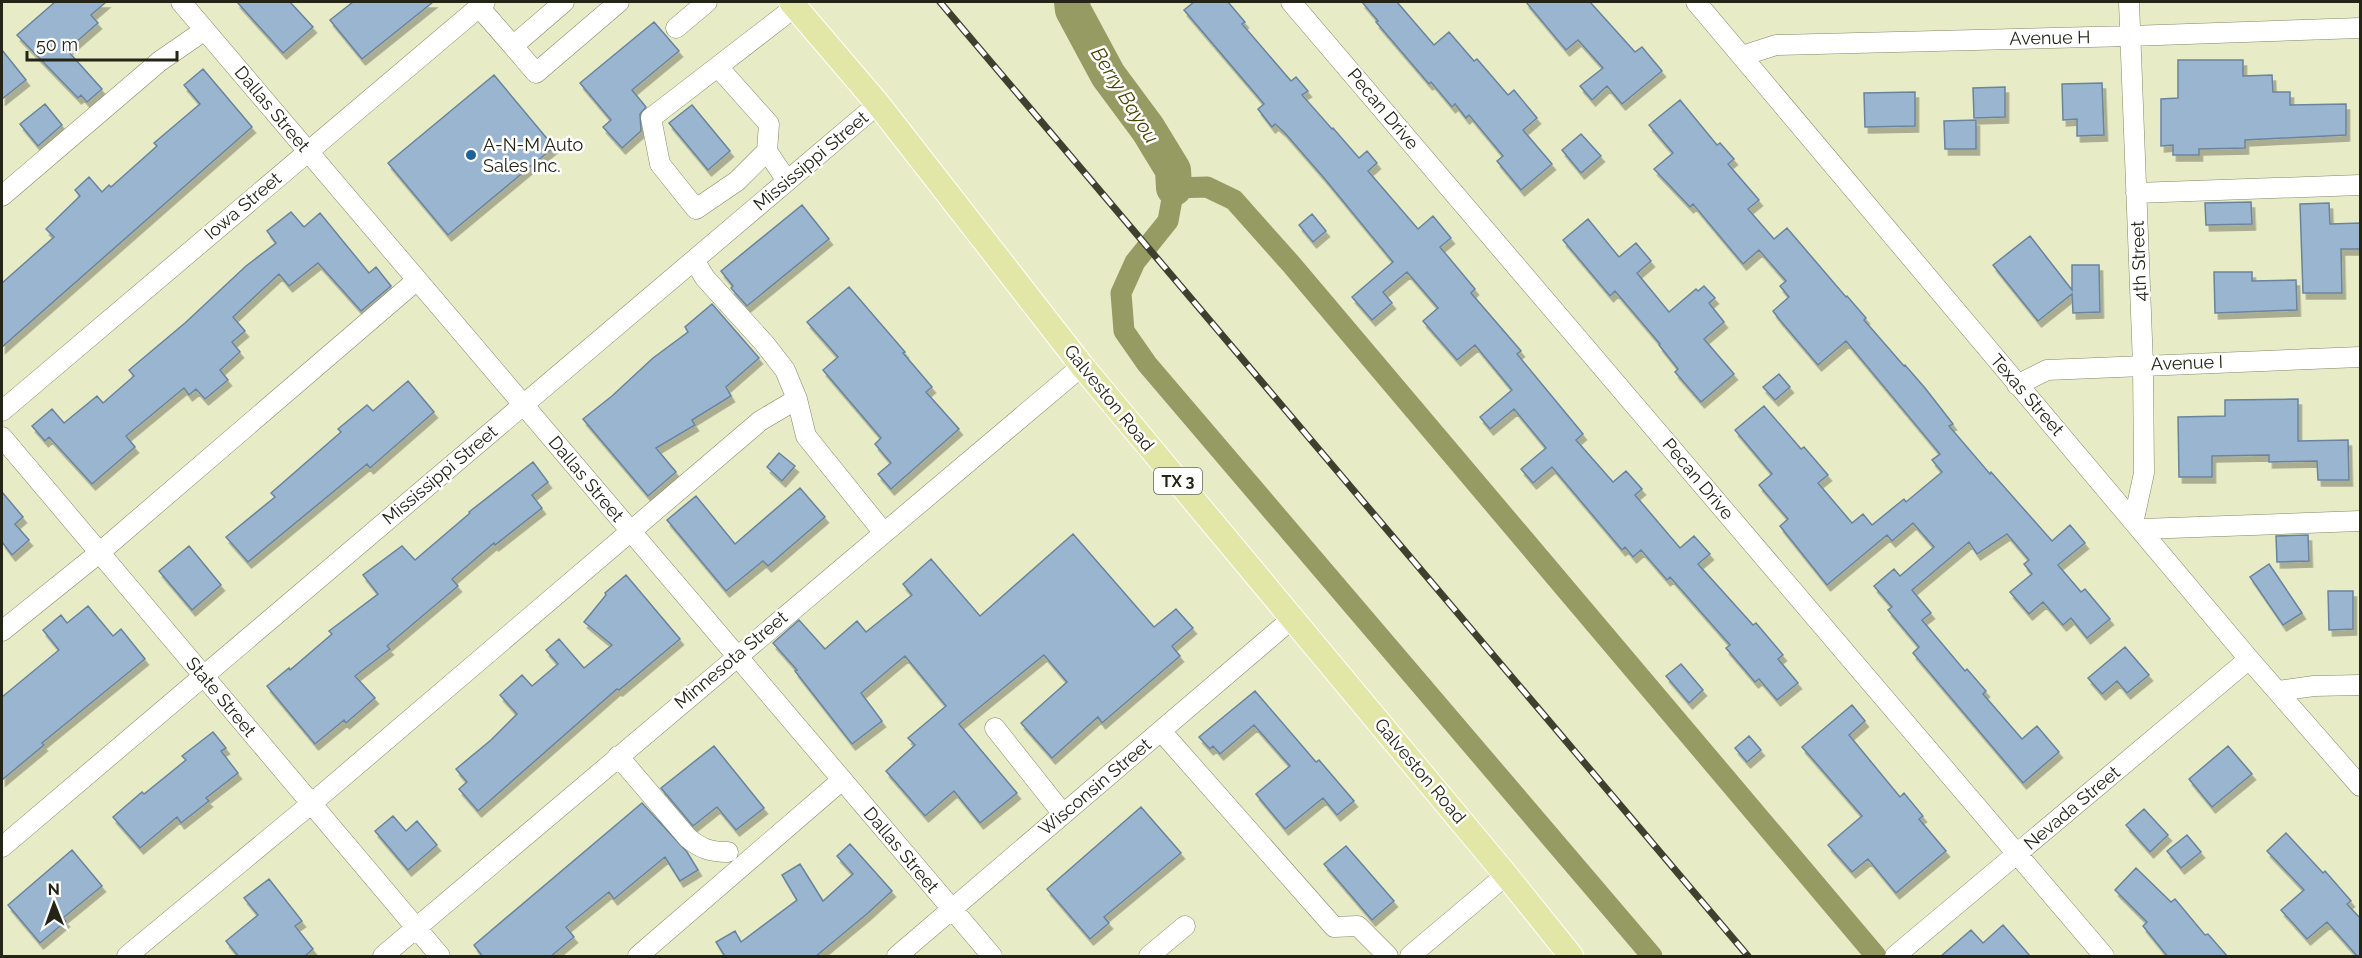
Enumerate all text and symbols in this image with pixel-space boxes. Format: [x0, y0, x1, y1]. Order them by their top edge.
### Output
scale bar [27, 24, 177, 62]
street label: Avenue H [2009, 26, 2091, 49]
text: 50 m [36, 34, 78, 55]
water label: Berry Bayou [1086, 43, 1164, 147]
street label: Dallas Street [230, 62, 314, 156]
street label: Pecan Drive [1343, 64, 1424, 154]
street label: Mississippi Street [749, 107, 872, 215]
place label: A-N-M Auto Sales Inc. [483, 134, 584, 176]
marker: A-N-M Auto Sales Inc. [464, 148, 478, 162]
street label: Iowa Street [200, 168, 285, 244]
street label: 4th Street [2127, 220, 2150, 302]
street label: Galveston Road [1060, 340, 1159, 455]
street label: Texas Street [1986, 350, 2068, 440]
street label: Avenue I [2151, 351, 2223, 374]
street label: Mississippi Street [378, 421, 501, 529]
street label: Dallas Street [544, 432, 628, 526]
street label: Pecan Drive [1658, 434, 1739, 524]
road number: TX 3 [1154, 468, 1202, 494]
street label: Minnesota Street [670, 606, 791, 713]
street label: State Street [182, 653, 261, 741]
street label: Galveston Road [1370, 714, 1470, 827]
street label: Wisconsin Street [1034, 734, 1155, 840]
street label: Nevada Street [2019, 761, 2124, 854]
street label: Dallas Street [859, 803, 943, 897]
north arrow [24, 874, 84, 934]
text: N [47, 880, 60, 899]

